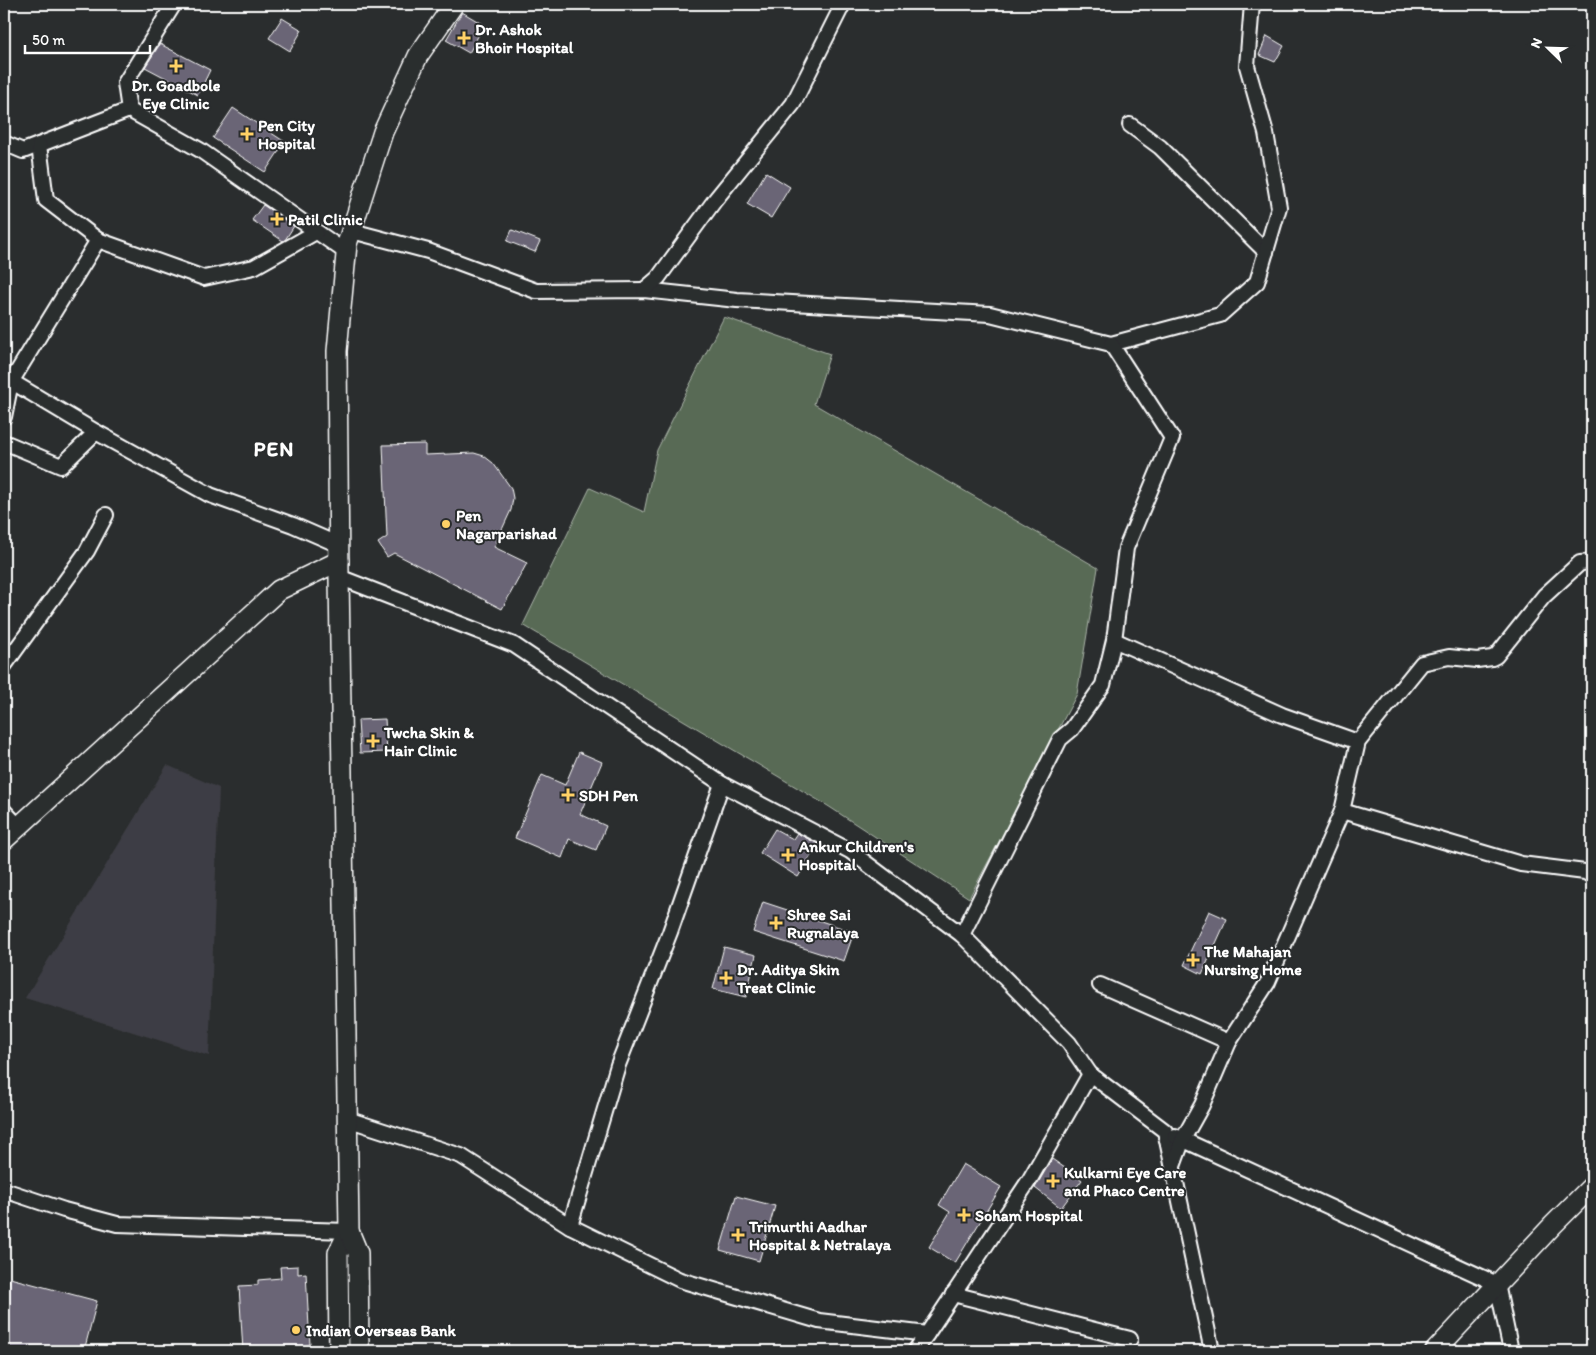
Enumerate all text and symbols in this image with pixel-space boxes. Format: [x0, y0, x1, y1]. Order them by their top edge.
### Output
place label: Dr. Ashok Bhoir Hospital [475, 20, 574, 58]
scale bar [25, 22, 150, 54]
north arrow [1524, 22, 1574, 72]
text: 50 m [32, 31, 65, 49]
marker: Dr. Ashok Bhoir Hospital [457, 31, 471, 45]
text: N [1527, 35, 1546, 51]
marker: Dr. Goadbole Eye Clinic [169, 59, 183, 73]
place label: Dr. Goadbole Eye Clinic [132, 76, 221, 114]
place label: Pen City Hospital [258, 116, 316, 154]
marker: Pen City Hospital [240, 127, 254, 141]
place label: Patil Clinic [288, 210, 363, 229]
marker: Patil Clinic [270, 212, 284, 226]
district label: PEN [254, 436, 294, 461]
place label: Pen Nagarparishad [456, 506, 557, 544]
marker: Pen Nagarparishad [440, 518, 452, 530]
place label: Twcha Skin & Hair Clinic [383, 723, 475, 760]
marker: Twcha Skin & Hair Clinic [366, 734, 380, 748]
place label: SDH Pen [579, 786, 639, 805]
marker: SDH Pen [561, 788, 575, 802]
place label: Ankur Children's Hospital [798, 837, 914, 875]
marker: Ankur Children's Hospital [781, 848, 795, 862]
place label: Shree Sai Rugnalaya [787, 905, 859, 943]
marker: Shree Sai Rugnalaya [769, 916, 783, 930]
place label: The Mahajan Nursing Home [1203, 942, 1302, 980]
marker: The Mahajan Nursing Home [1186, 953, 1200, 967]
place label: Dr. Aditya Skin Treat Clinic [736, 960, 841, 997]
marker: Dr. Aditya Skin Treat Clinic [719, 971, 733, 985]
place label: Kulkarni Eye Care and Phaco Centre [1064, 1163, 1187, 1200]
marker: Kulkarni Eye Care and Phaco Centre [1046, 1174, 1060, 1188]
place label: Soham Hospital [975, 1206, 1083, 1226]
marker: Soham Hospital [957, 1208, 971, 1222]
place label: Trimurthi Aadhar Hospital & Netralaya [748, 1217, 892, 1255]
marker: Trimurthi Aadhar Hospital & Netralaya [731, 1228, 745, 1242]
place label: Indian Overseas Bank [306, 1321, 457, 1340]
marker: Indian Overseas Bank [290, 1324, 302, 1336]

